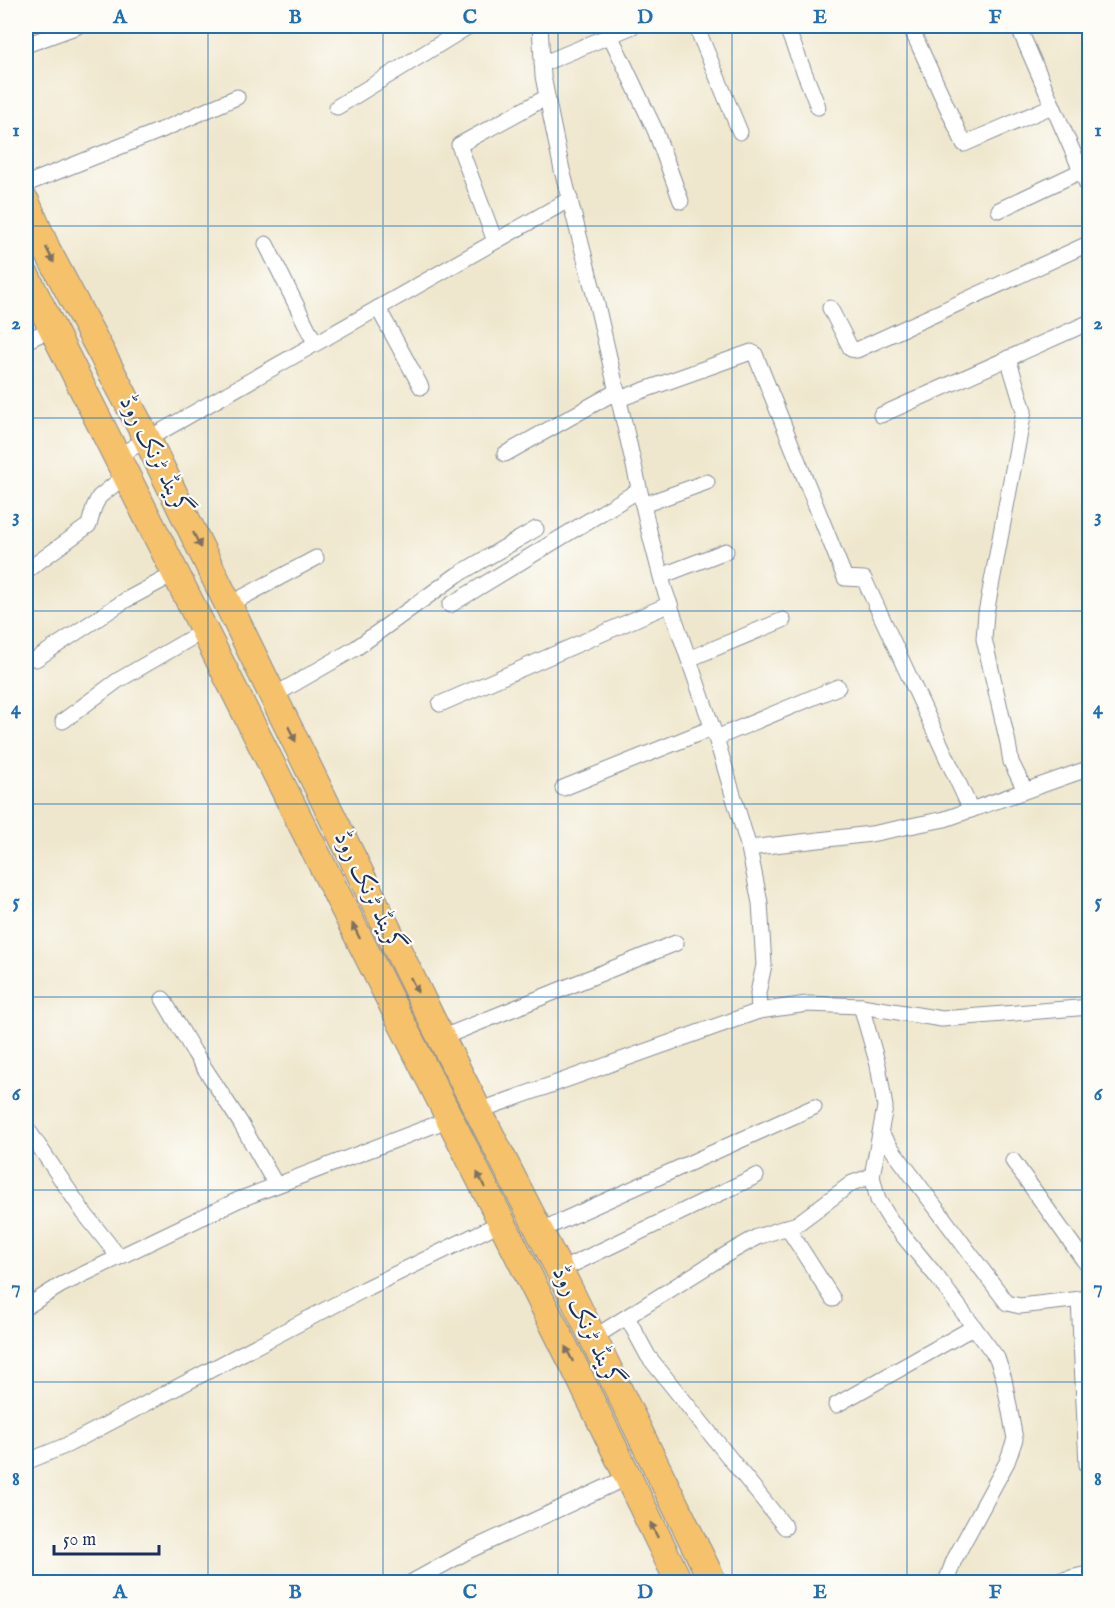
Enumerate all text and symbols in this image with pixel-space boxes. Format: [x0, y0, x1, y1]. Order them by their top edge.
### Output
text: A [112, 5, 128, 30]
text: B [288, 5, 302, 30]
text: C [463, 5, 477, 30]
text: D [637, 5, 653, 30]
text: E [813, 5, 827, 30]
text: F [989, 5, 1002, 30]
text: 1 [12, 118, 20, 143]
text: 1 [1094, 118, 1102, 143]
one-way arrow [45, 247, 55, 264]
text: 2 [11, 311, 21, 336]
text: 2 [1093, 311, 1103, 336]
street label: گرینڈ ٹرنک روڈ [111, 389, 200, 522]
text: 3 [12, 504, 20, 529]
text: 3 [1094, 504, 1102, 529]
one-way arrow [192, 532, 202, 549]
text: 4 [11, 696, 22, 721]
text: 4 [1093, 696, 1104, 721]
one-way arrow [287, 726, 297, 743]
street label: گرینڈ ٹرنک روڈ [326, 825, 414, 958]
text: 5 [12, 889, 20, 914]
text: 5 [1094, 889, 1102, 914]
one-way arrow [351, 922, 361, 939]
one-way arrow [409, 976, 419, 994]
text: 6 [12, 1082, 22, 1107]
text: 6 [1094, 1082, 1104, 1107]
one-way arrow [476, 1172, 486, 1189]
street label: گرینڈ ٹرنک روڈ [544, 1260, 632, 1393]
text: 7 [11, 1275, 21, 1300]
text: 7 [1093, 1275, 1103, 1300]
one-way arrow [564, 1346, 573, 1363]
text: 8 [12, 1467, 20, 1492]
text: 8 [1094, 1467, 1102, 1492]
scale bar [54, 1518, 159, 1556]
one-way arrow [649, 1521, 659, 1538]
text: 50 m [63, 1529, 96, 1552]
text: A [112, 1580, 128, 1605]
text: B [288, 1580, 302, 1605]
text: C [463, 1580, 477, 1605]
text: D [637, 1580, 653, 1605]
text: E [813, 1580, 827, 1605]
text: F [989, 1580, 1002, 1605]

